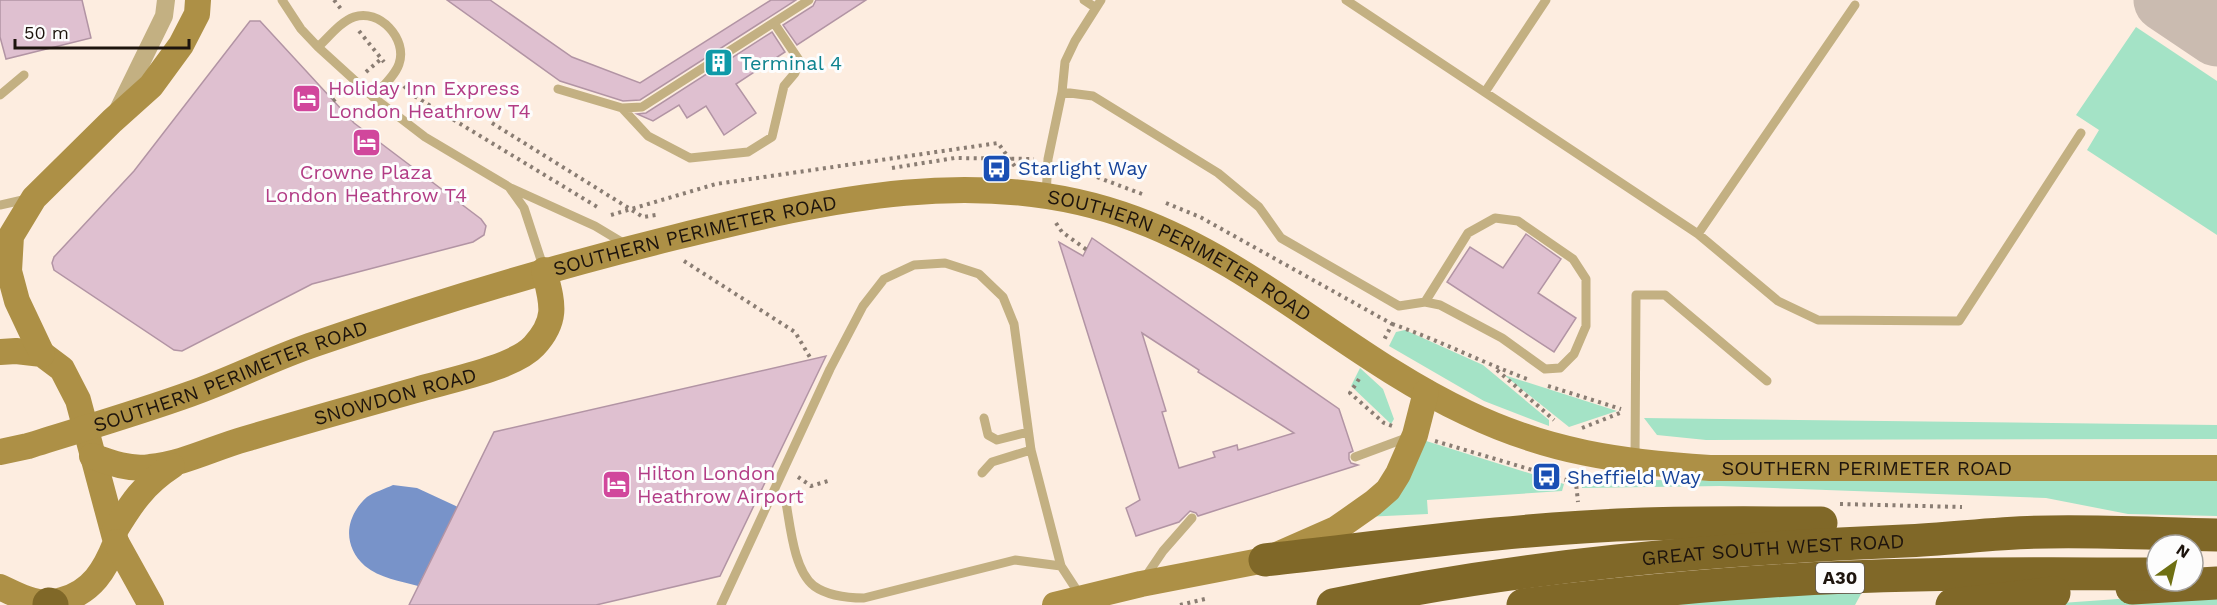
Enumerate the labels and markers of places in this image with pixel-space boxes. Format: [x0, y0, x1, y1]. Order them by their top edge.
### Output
building icon: Terminal 4 [703, 47, 735, 79]
place label: Terminal 4 [740, 51, 842, 75]
place label: Holiday Inn Express London Heathrow T4 [328, 76, 531, 123]
hotel icon: Holiday Inn Express London Heathrow T4 [291, 83, 323, 115]
hotel icon: Crowne Plaza London Heathrow T4 [350, 126, 382, 158]
bus stop icon: Starlight Way [981, 152, 1013, 184]
place label: Starlight Way [1018, 156, 1148, 180]
place label: Crowne Plaza London Heathrow T4 [265, 160, 467, 207]
place label: Hilton London Heathrow Airport [637, 461, 804, 508]
bus stop icon: Sheffield Way [1530, 461, 1562, 493]
place label: Sheffield Way [1567, 465, 1701, 489]
hotel icon: Hilton London Heathrow Airport [600, 469, 632, 501]

